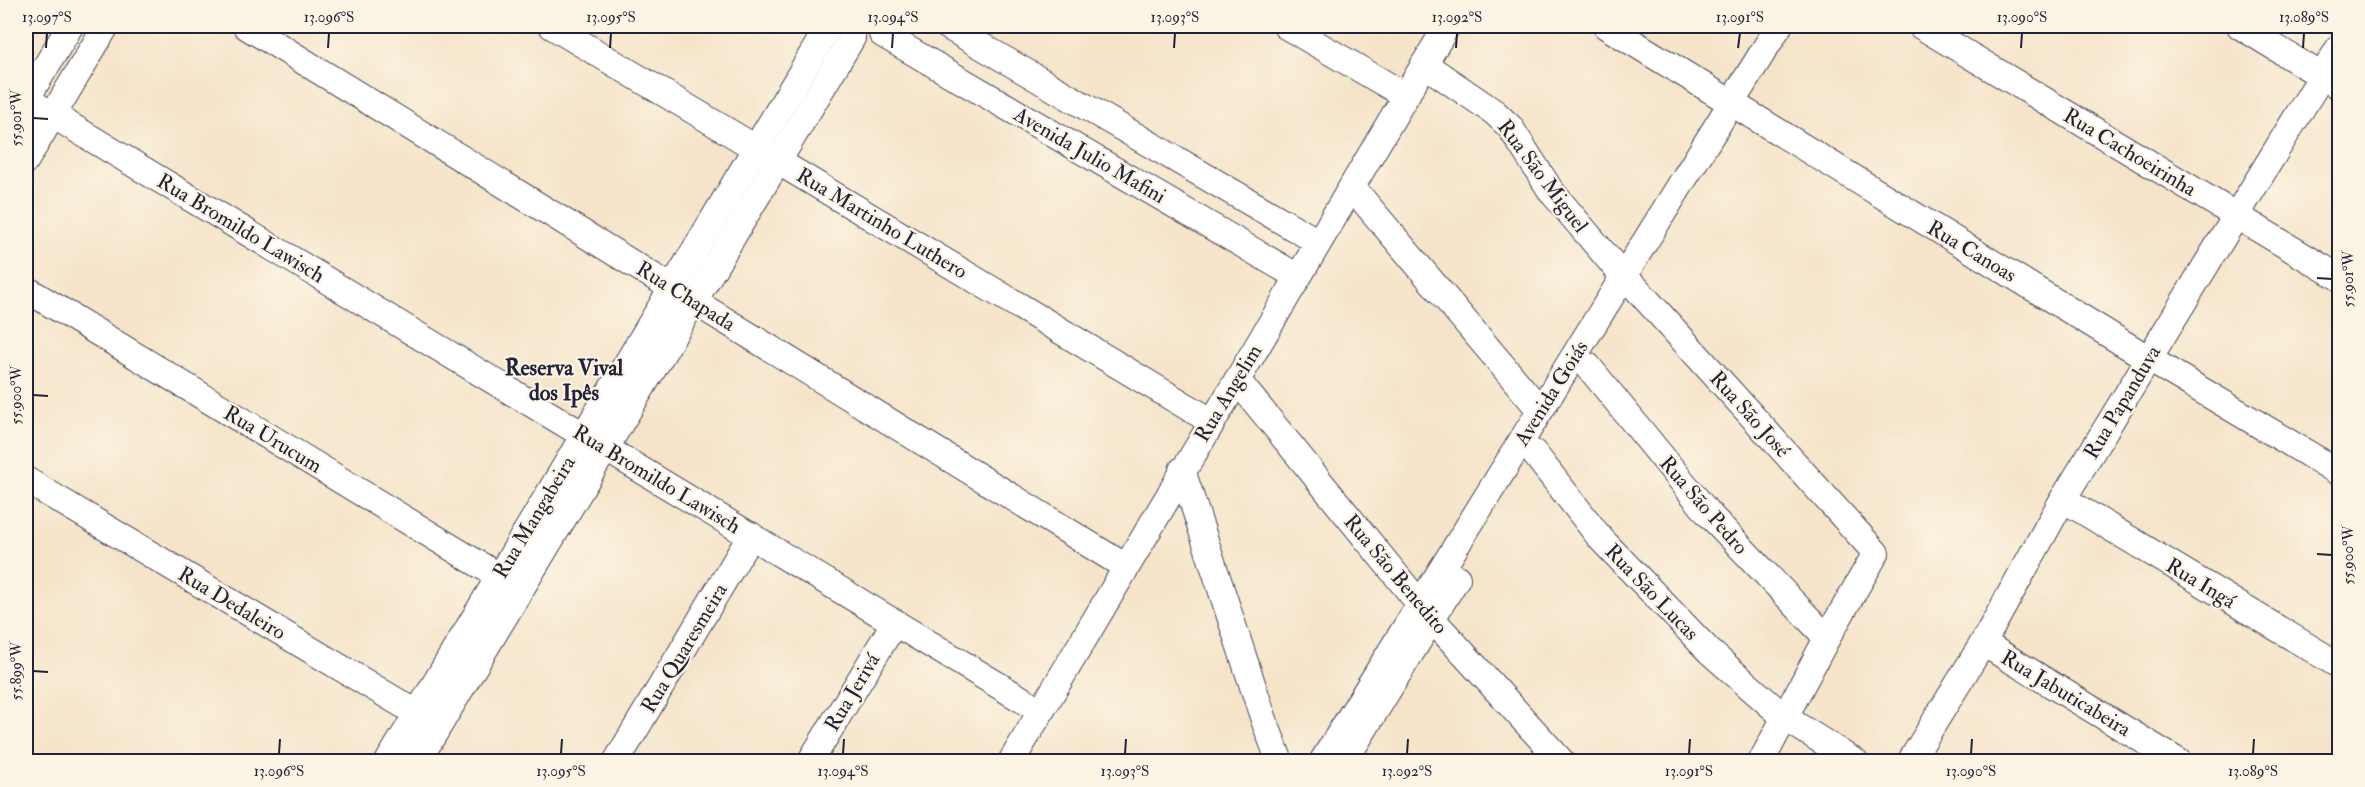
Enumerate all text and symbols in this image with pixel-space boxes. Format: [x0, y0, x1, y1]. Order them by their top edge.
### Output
text: 13.097°S [22, 8, 72, 27]
text: 13.096°S [304, 8, 354, 27]
text: 13.095°S [586, 8, 636, 27]
text: 13.094°S [867, 8, 919, 27]
text: 13.093°S [1151, 8, 1199, 27]
text: 13.092°S [1432, 8, 1482, 27]
text: 13.091°S [1716, 8, 1764, 27]
text: 13.090°S [1997, 8, 2047, 27]
text: 13.089°S [2279, 8, 2329, 27]
text: 55.901°W [7, 89, 26, 147]
street label: Avenida Julio Mafini [1008, 100, 1171, 210]
street label: Rua Cachoeirinha [2058, 102, 2202, 203]
street label: Rua São Miguel [1491, 114, 1594, 239]
street label: Rua Martinho Luthero [791, 162, 972, 285]
street label: Rua Bromildo Lawisch [152, 168, 330, 289]
street label: Rua Canoas [1922, 214, 2021, 289]
text: 55.901°W [2339, 250, 2358, 308]
street label: Rua Chapada [631, 255, 741, 338]
street label: Avenida Goiás [1508, 336, 1594, 452]
street label: Rua Angelim [1189, 339, 1268, 447]
street label: Rua Papanduva [2078, 340, 2167, 464]
district label: Reserva Vival dos Ipês [505, 354, 624, 408]
text: 55.900°W [7, 365, 26, 425]
street label: Rua São José [1704, 365, 1796, 464]
street label: Rua Urucum [219, 399, 327, 479]
street label: Rua Bromildo Lawisch [568, 419, 746, 540]
street label: Rua São Pedro [1653, 450, 1754, 560]
street label: Rua Mangabeira [487, 451, 582, 584]
street label: Rua São Benedito [1338, 509, 1454, 640]
text: 55.900°W [2339, 525, 2358, 585]
street label: Rua São Lucas [1599, 538, 1704, 646]
street label: Rua Ingá [2161, 552, 2241, 615]
street label: Rua Dedaleiro [173, 561, 291, 646]
street label: Rua Quaresmeira [635, 578, 734, 718]
text: 55.899°W [7, 641, 26, 700]
street label: Rua Jabuticabeira [1996, 644, 2136, 743]
street label: Rua Jerivá [819, 648, 886, 736]
text: 13.096°S [254, 762, 304, 781]
text: 13.095°S [536, 762, 586, 781]
text: 13.094°S [817, 762, 869, 781]
text: 13.093°S [1101, 762, 1149, 781]
text: 13.092°S [1382, 762, 1432, 781]
text: 13.091°S [1665, 762, 1713, 781]
text: 13.090°S [1946, 762, 1996, 781]
text: 13.089°S [2228, 762, 2278, 781]

